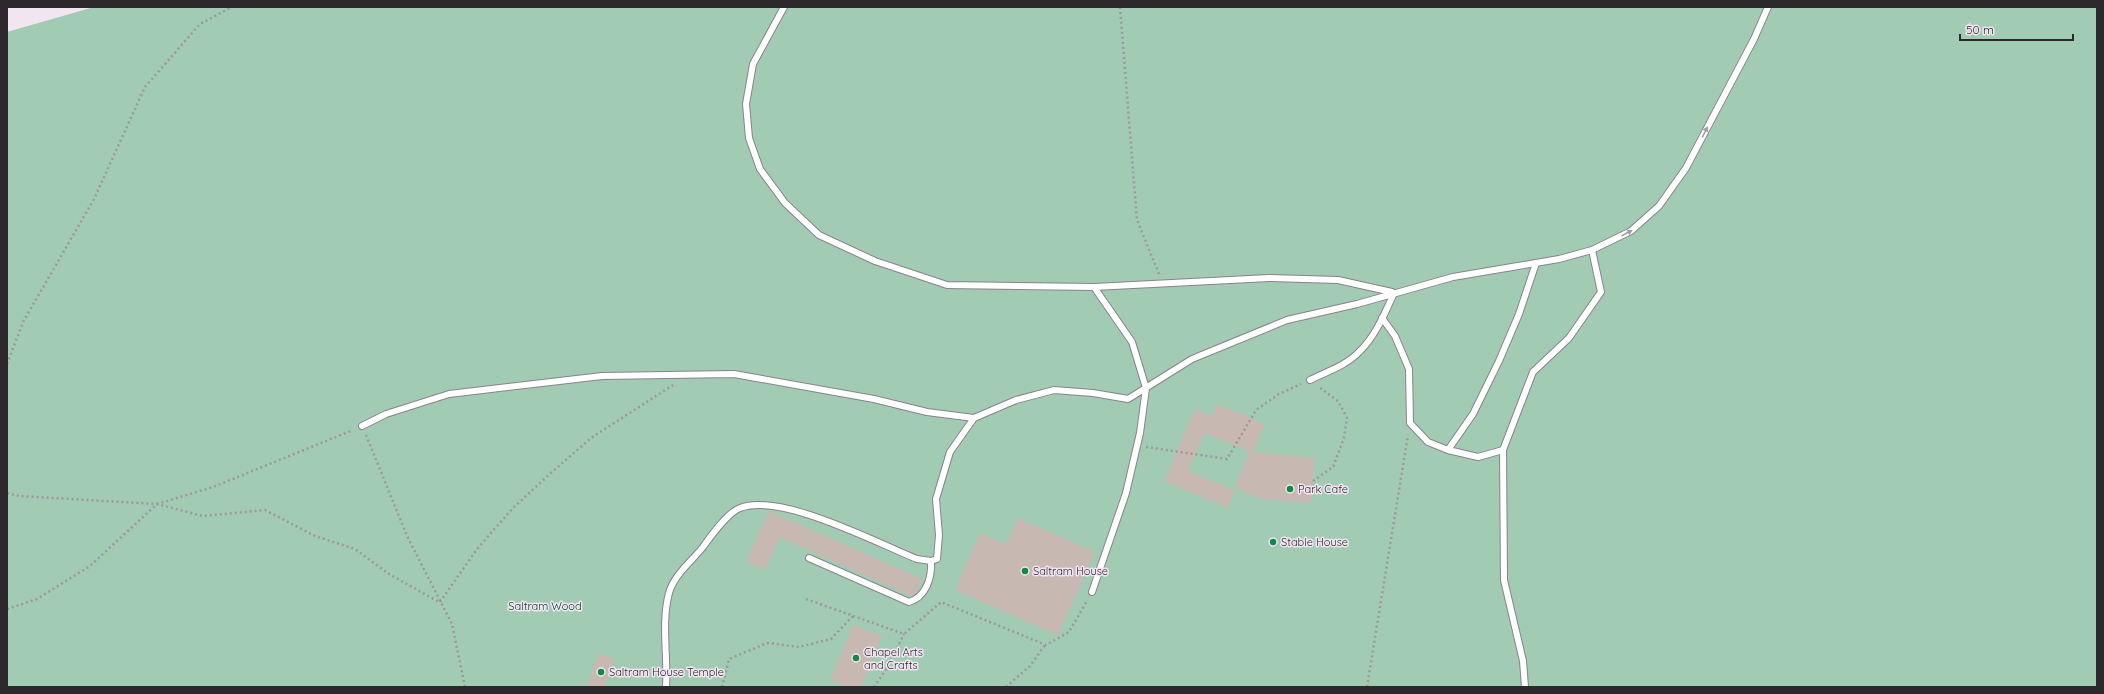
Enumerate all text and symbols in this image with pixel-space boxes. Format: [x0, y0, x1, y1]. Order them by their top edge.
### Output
scale bar [1960, 16, 2073, 42]
text: 50 m [1966, 22, 1994, 37]
one-way arrow [1702, 126, 1709, 137]
one-way arrow [1621, 230, 1633, 236]
place label: Park Cafe [1298, 482, 1348, 496]
marker: Park Cafe [1285, 484, 1295, 494]
place label: Stable House [1281, 535, 1348, 549]
marker: Stable House [1268, 537, 1278, 547]
place label: Saltram House [1033, 564, 1108, 578]
marker: Saltram House [1020, 566, 1030, 576]
park label: Saltram Wood [508, 599, 582, 613]
place label: Chapel Arts and Crafts [864, 645, 923, 672]
marker: Chapel Arts and Crafts [851, 653, 861, 663]
place label: Saltram House Temple [609, 665, 724, 679]
marker: Saltram House Temple [596, 667, 606, 677]

